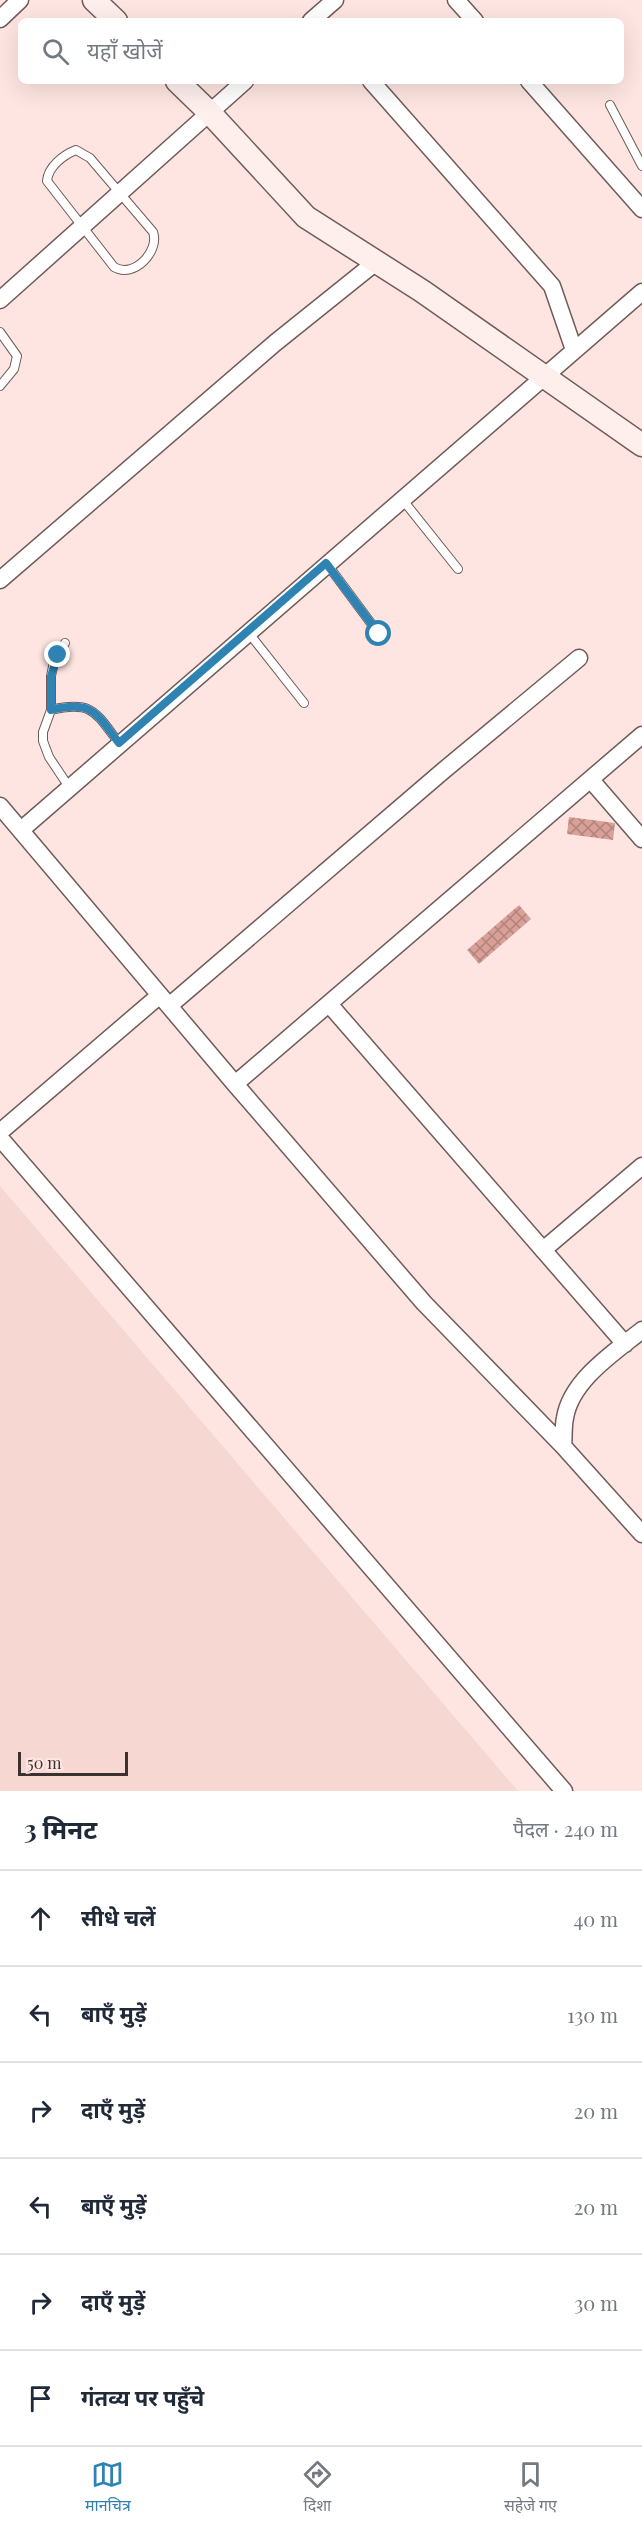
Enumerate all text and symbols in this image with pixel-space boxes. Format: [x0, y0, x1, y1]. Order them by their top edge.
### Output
search box [18, 18, 624, 84]
icon: search [39, 35, 72, 68]
text: यहाँ खोजें [87, 35, 163, 65]
route start [365, 620, 391, 646]
route end [44, 641, 70, 667]
scale bar [18, 1749, 128, 1776]
text: 50 m [27, 1752, 61, 1773]
text: 3 मिनट [24, 1811, 97, 1846]
text: पैदल · 240 m [513, 1815, 618, 1842]
icon: ahead [24, 1902, 57, 1935]
text: सीधे चलें [81, 1902, 155, 1932]
text: 40 m [573, 1905, 618, 1932]
icon: left [24, 1998, 57, 2031]
text: बाएँ मुड़ें [81, 1998, 146, 2028]
text: 130 m [567, 2001, 618, 2028]
icon: right [24, 2094, 57, 2127]
text: दाएँ मुड़ें [81, 2094, 145, 2124]
text: 20 m [574, 2097, 618, 2124]
icon: left [24, 2190, 57, 2223]
text: बाएँ मुड़ें [81, 2190, 146, 2220]
text: 20 m [574, 2193, 618, 2220]
icon: right [24, 2286, 57, 2319]
text: दाएँ मुड़ें [81, 2286, 145, 2316]
text: 30 m [574, 2289, 618, 2316]
icon: arrive [24, 2382, 57, 2415]
text: गंतव्य पर पहुँचे [81, 2382, 204, 2412]
tab: मानचित्र [85, 2458, 131, 2518]
tab: दिशा [301, 2458, 334, 2518]
tab: सहेजे गए [504, 2458, 557, 2518]

